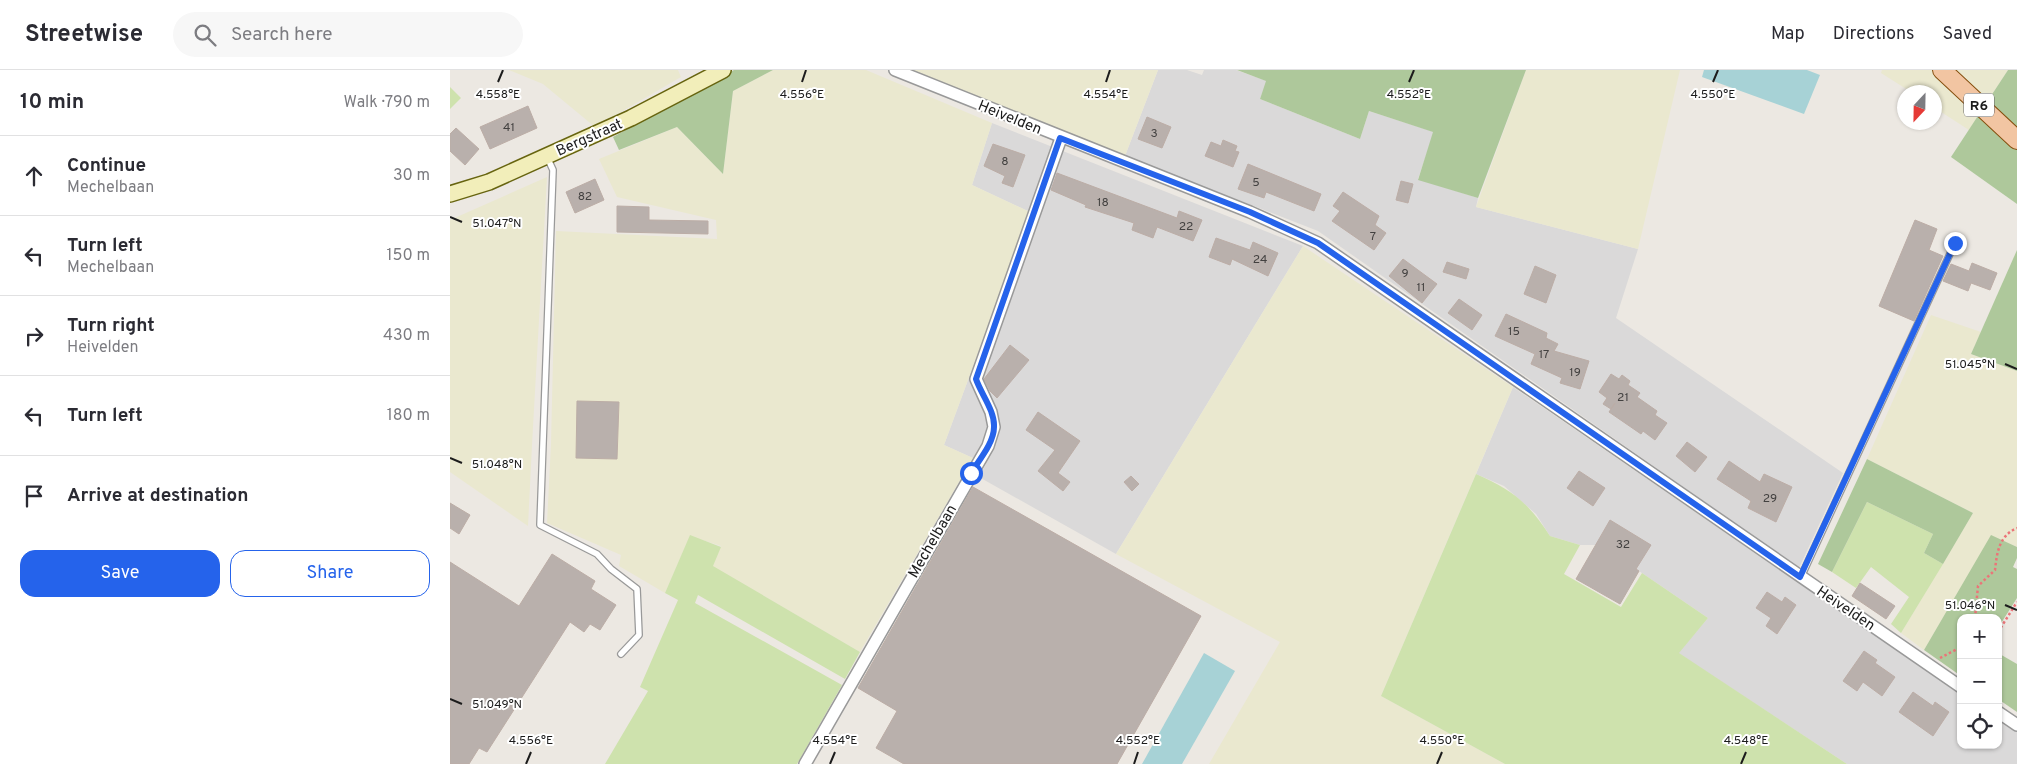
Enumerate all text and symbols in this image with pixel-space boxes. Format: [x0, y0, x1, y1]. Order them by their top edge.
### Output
search box [173, 12, 523, 57]
text: Streetwise [25, 20, 143, 50]
icon: search [191, 21, 219, 49]
text: Search here [231, 23, 333, 47]
text: Map [1771, 23, 1805, 46]
text: Directions [1833, 23, 1915, 46]
text: Saved [1943, 23, 1992, 46]
north arrow [1897, 85, 1942, 130]
text: 4.558°E [476, 87, 520, 103]
text: 4.556°E [780, 87, 824, 103]
text: 4.554°E [1084, 87, 1128, 103]
text: 4.552°E [1387, 87, 1431, 103]
text: 4.550°E [1691, 87, 1735, 103]
text: 10 min [20, 89, 84, 116]
text: Walk · 790 m [344, 93, 430, 113]
road number: R6 [1964, 94, 1994, 116]
street label: Heivelden [975, 97, 1044, 140]
street label: Bergstraat [553, 115, 626, 161]
house number: 41 [503, 120, 515, 136]
house number: 3 [1150, 126, 1158, 142]
text: Continue [67, 154, 146, 178]
house number: 8 [1001, 154, 1009, 170]
icon: ahead [20, 162, 48, 190]
text: 30 m [393, 166, 430, 186]
house number: 5 [1252, 175, 1260, 191]
text: Mechelbaan [67, 178, 154, 198]
house number: 82 [578, 189, 592, 205]
house number: 18 [1097, 195, 1109, 211]
text: 51.047°N [472, 216, 522, 232]
house number: 22 [1179, 219, 1193, 235]
house number: 7 [1370, 229, 1376, 245]
route end [1944, 232, 1967, 255]
text: Turn left [67, 234, 143, 258]
icon: left [20, 242, 48, 270]
text: 150 m [387, 246, 430, 266]
house number: 24 [1253, 252, 1267, 268]
text: Mechelbaan [67, 258, 154, 278]
house number: 9 [1401, 266, 1409, 282]
house number: 11 [1417, 280, 1425, 296]
text: Turn right [67, 314, 155, 338]
icon: right [20, 322, 48, 350]
house number: 15 [1508, 324, 1520, 340]
text: 430 m [383, 326, 430, 346]
text: Heivelden [67, 338, 139, 358]
house number: 17 [1539, 347, 1549, 363]
text: 51.045°N [1945, 357, 1995, 373]
house number: 19 [1569, 365, 1581, 381]
house number: 21 [1617, 390, 1629, 406]
icon: left [20, 402, 48, 430]
text: Turn left [67, 404, 143, 428]
text: 180 m [387, 406, 430, 426]
text: 51.048°N [472, 457, 522, 473]
route start [960, 462, 983, 485]
icon: arrive [20, 482, 48, 510]
text: Arrive at destination [67, 484, 248, 508]
house number: 29 [1763, 491, 1777, 507]
street label: Mechelbaan [905, 502, 962, 582]
house number: 32 [1616, 537, 1630, 553]
button: Save [20, 550, 220, 597]
button: Share [230, 550, 430, 597]
street label: Heivelden [1812, 583, 1878, 636]
text: 51.046°N [1945, 598, 1995, 614]
map controls [1957, 614, 2002, 749]
button: + [1957, 614, 2002, 659]
button: − [1957, 659, 2002, 704]
text: 51.049°N [472, 697, 522, 713]
button: locate [1957, 704, 2002, 749]
text: 4.556°E [509, 733, 553, 749]
text: 4.554°E [813, 733, 857, 749]
text: 4.552°E [1116, 733, 1160, 749]
text: 4.550°E [1420, 733, 1464, 749]
text: 4.548°E [1724, 733, 1768, 749]

